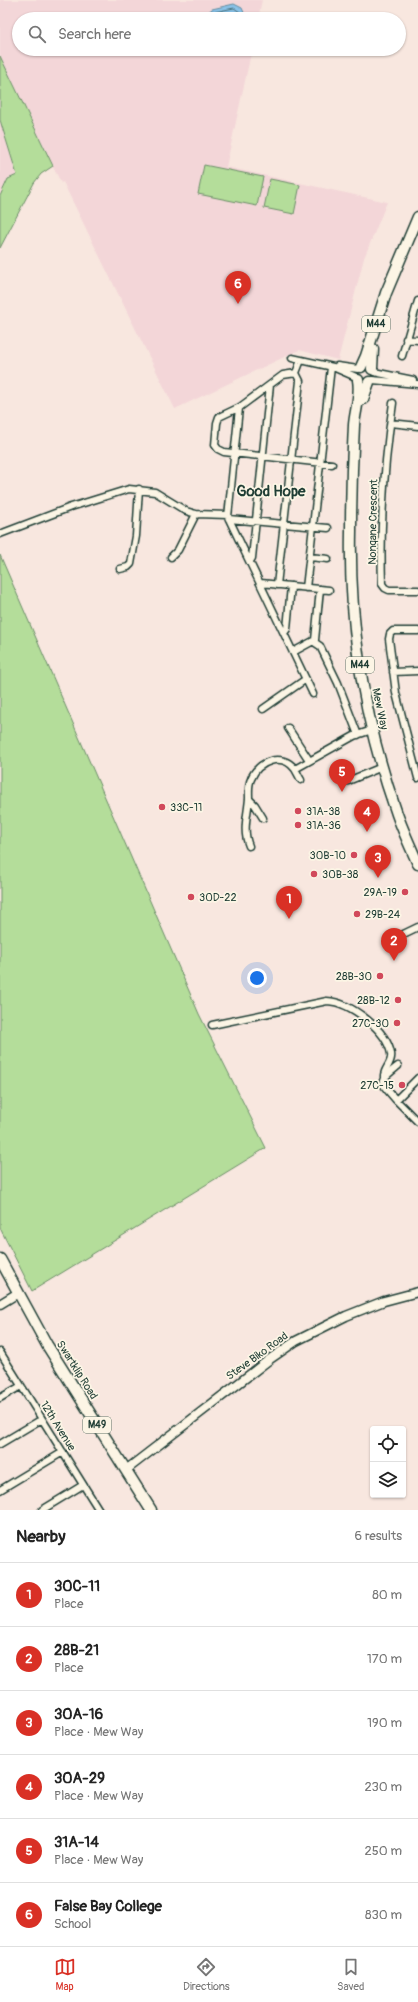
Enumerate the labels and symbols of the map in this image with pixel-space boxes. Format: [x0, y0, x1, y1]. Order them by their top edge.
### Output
pin: 6 [225, 271, 251, 304]
road number: M44 [362, 316, 390, 332]
street label: Nonqane Crescent [366, 479, 380, 565]
district label: Good Hope [237, 482, 306, 501]
road number: M44 [346, 657, 374, 673]
street label: Mew Way [369, 687, 391, 731]
pin: 5 [329, 759, 355, 792]
pin: 4 [354, 799, 380, 832]
place label: 33C-11 [170, 801, 202, 814]
marker: 33C-11 [157, 802, 167, 812]
place label: 31A-38 [306, 805, 340, 818]
marker: 31A-38 [293, 806, 303, 816]
place label: 31A-36 [306, 819, 341, 832]
marker: 31A-36 [293, 820, 303, 830]
pin: 3 [365, 845, 391, 878]
place label: 30B-10 [310, 849, 346, 862]
marker: 30B-10 [349, 850, 359, 860]
place label: 30B-38 [322, 868, 359, 881]
marker: 30B-38 [309, 869, 319, 879]
pin: 1 [276, 886, 302, 919]
place label: 29A-19 [363, 886, 397, 899]
marker: 29A-19 [400, 887, 410, 897]
place label: 30D-22 [199, 891, 237, 904]
marker: 30D-22 [186, 892, 196, 902]
place label: 29B-24 [365, 908, 401, 921]
marker: 29B-24 [352, 909, 362, 919]
pin: 2 [381, 928, 407, 961]
your location [247, 968, 267, 988]
place label: 28B-30 [336, 970, 372, 983]
marker: 28B-30 [375, 971, 385, 981]
place label: 28B-12 [357, 994, 390, 1007]
marker: 28B-12 [393, 995, 403, 1005]
place label: 27C-30 [352, 1017, 389, 1030]
marker: 27C-30 [392, 1018, 402, 1028]
place label: 27C-15 [360, 1079, 394, 1092]
marker: 27C-15 [397, 1080, 407, 1090]
street label: Steve Biko Road [224, 1329, 290, 1383]
street label: Swartklip Road [54, 1338, 100, 1402]
street label: 12th Avenue [38, 1399, 79, 1454]
road number: M49 [83, 1417, 111, 1433]

